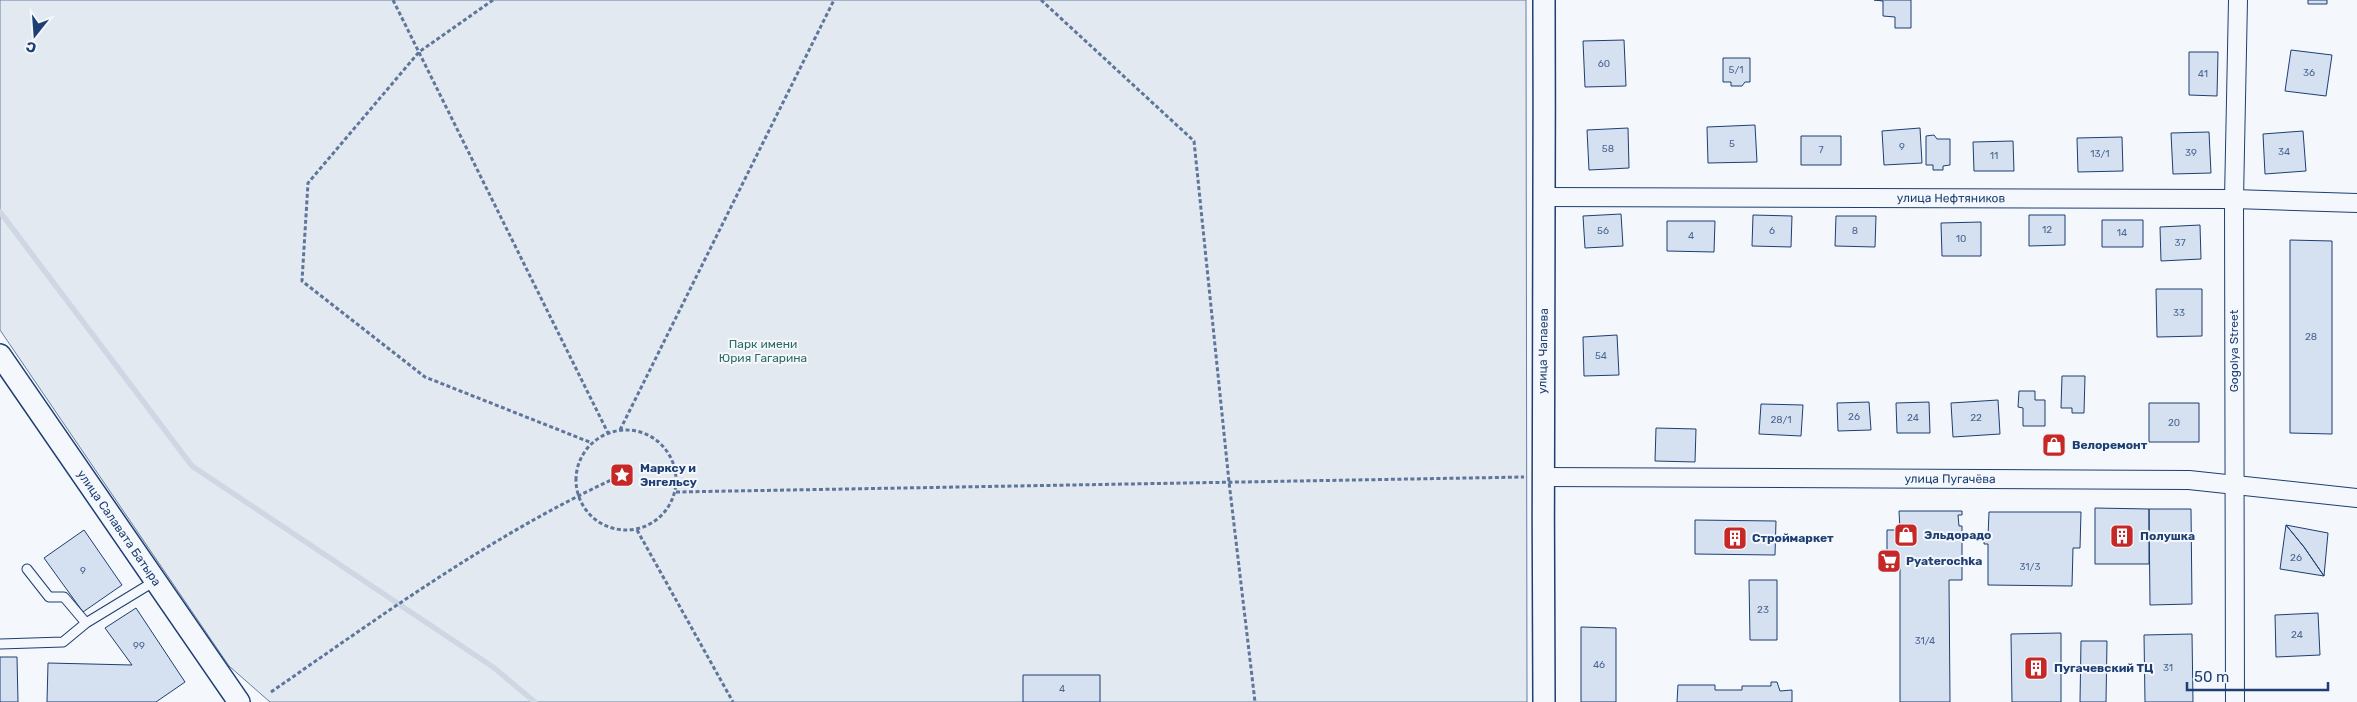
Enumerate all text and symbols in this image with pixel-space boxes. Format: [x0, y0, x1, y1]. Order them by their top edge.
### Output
north arrow [10, 10, 60, 60]
text: С [24, 37, 39, 57]
house number: 60 [1598, 58, 1610, 70]
house number: 5/1 [1729, 64, 1743, 76]
house number: 36 [2303, 67, 2315, 79]
house number: 41 [2198, 68, 2208, 80]
house number: 5 [1729, 138, 1735, 150]
house number: 9 [1899, 141, 1905, 153]
house number: 58 [1602, 143, 1614, 155]
house number: 7 [1818, 144, 1824, 156]
house number: 34 [2278, 146, 2290, 158]
house number: 39 [2185, 147, 2197, 159]
house number: 13/1 [2090, 148, 2110, 160]
house number: 11 [1990, 150, 1998, 162]
street label: улица Нефтяников [1897, 191, 2006, 205]
house number: 12 [2042, 224, 2052, 236]
house number: 56 [1597, 225, 1609, 237]
house number: 6 [1769, 225, 1775, 237]
house number: 8 [1852, 225, 1858, 237]
house number: 14 [2117, 227, 2127, 239]
house number: 4 [1688, 230, 1694, 242]
house number: 10 [1956, 233, 1966, 245]
house number: 37 [2174, 237, 2186, 249]
house number: 33 [2173, 307, 2185, 319]
street label: улица Чапаева [1535, 308, 1551, 394]
street label: Gogolya Street [2227, 309, 2241, 392]
house number: 28 [2305, 331, 2317, 343]
park label: Парк имени Юрия Гагарина [719, 337, 807, 365]
house number: 54 [1595, 350, 1607, 362]
house number: 26 [1848, 411, 1860, 423]
house number: 24 [1907, 412, 1919, 424]
house number: 22 [1970, 412, 1982, 424]
house number: 28/1 [1770, 414, 1792, 426]
house number: 20 [2168, 417, 2180, 429]
shop icon: Велоремонт [2041, 432, 2067, 458]
place label: Велоремонт [2072, 438, 2148, 452]
place label: Марксу и Энгельсу [640, 461, 697, 489]
place icon: Марксу и Энгельсу [609, 462, 635, 488]
street label: улица Салавата Батыра [74, 467, 164, 589]
street label: улица Пугачёва [1904, 472, 1996, 486]
shop icon: Эльдорадо [1893, 522, 1919, 548]
building icon: Полушка [2109, 523, 2135, 549]
building icon: Строймаркет [1722, 525, 1748, 551]
place label: Эльдорадо [1924, 528, 1991, 542]
place label: Полушка [2140, 529, 2195, 543]
place label: Строймаркет [1752, 531, 1834, 545]
supermarket icon: Pyaterochka [1876, 548, 1902, 574]
house number: 26 [2290, 552, 2302, 564]
place label: Pyaterochka [1906, 554, 1982, 568]
house number: 31/3 [2020, 561, 2040, 573]
house number: 9 [80, 565, 86, 577]
house number: 23 [1757, 604, 1769, 616]
house number: 24 [2291, 629, 2303, 641]
house number: 31/4 [1915, 635, 1935, 647]
house number: 99 [133, 640, 145, 652]
building icon: Пугачевский ТЦ [2023, 655, 2049, 681]
house number: 46 [1593, 659, 1605, 671]
scale bar [2187, 660, 2328, 692]
place label: Пугачевский ТЦ [2054, 661, 2153, 675]
house number: 31 [2163, 662, 2173, 674]
text: 50 m [2194, 668, 2229, 686]
house number: 4 [1059, 683, 1065, 695]

